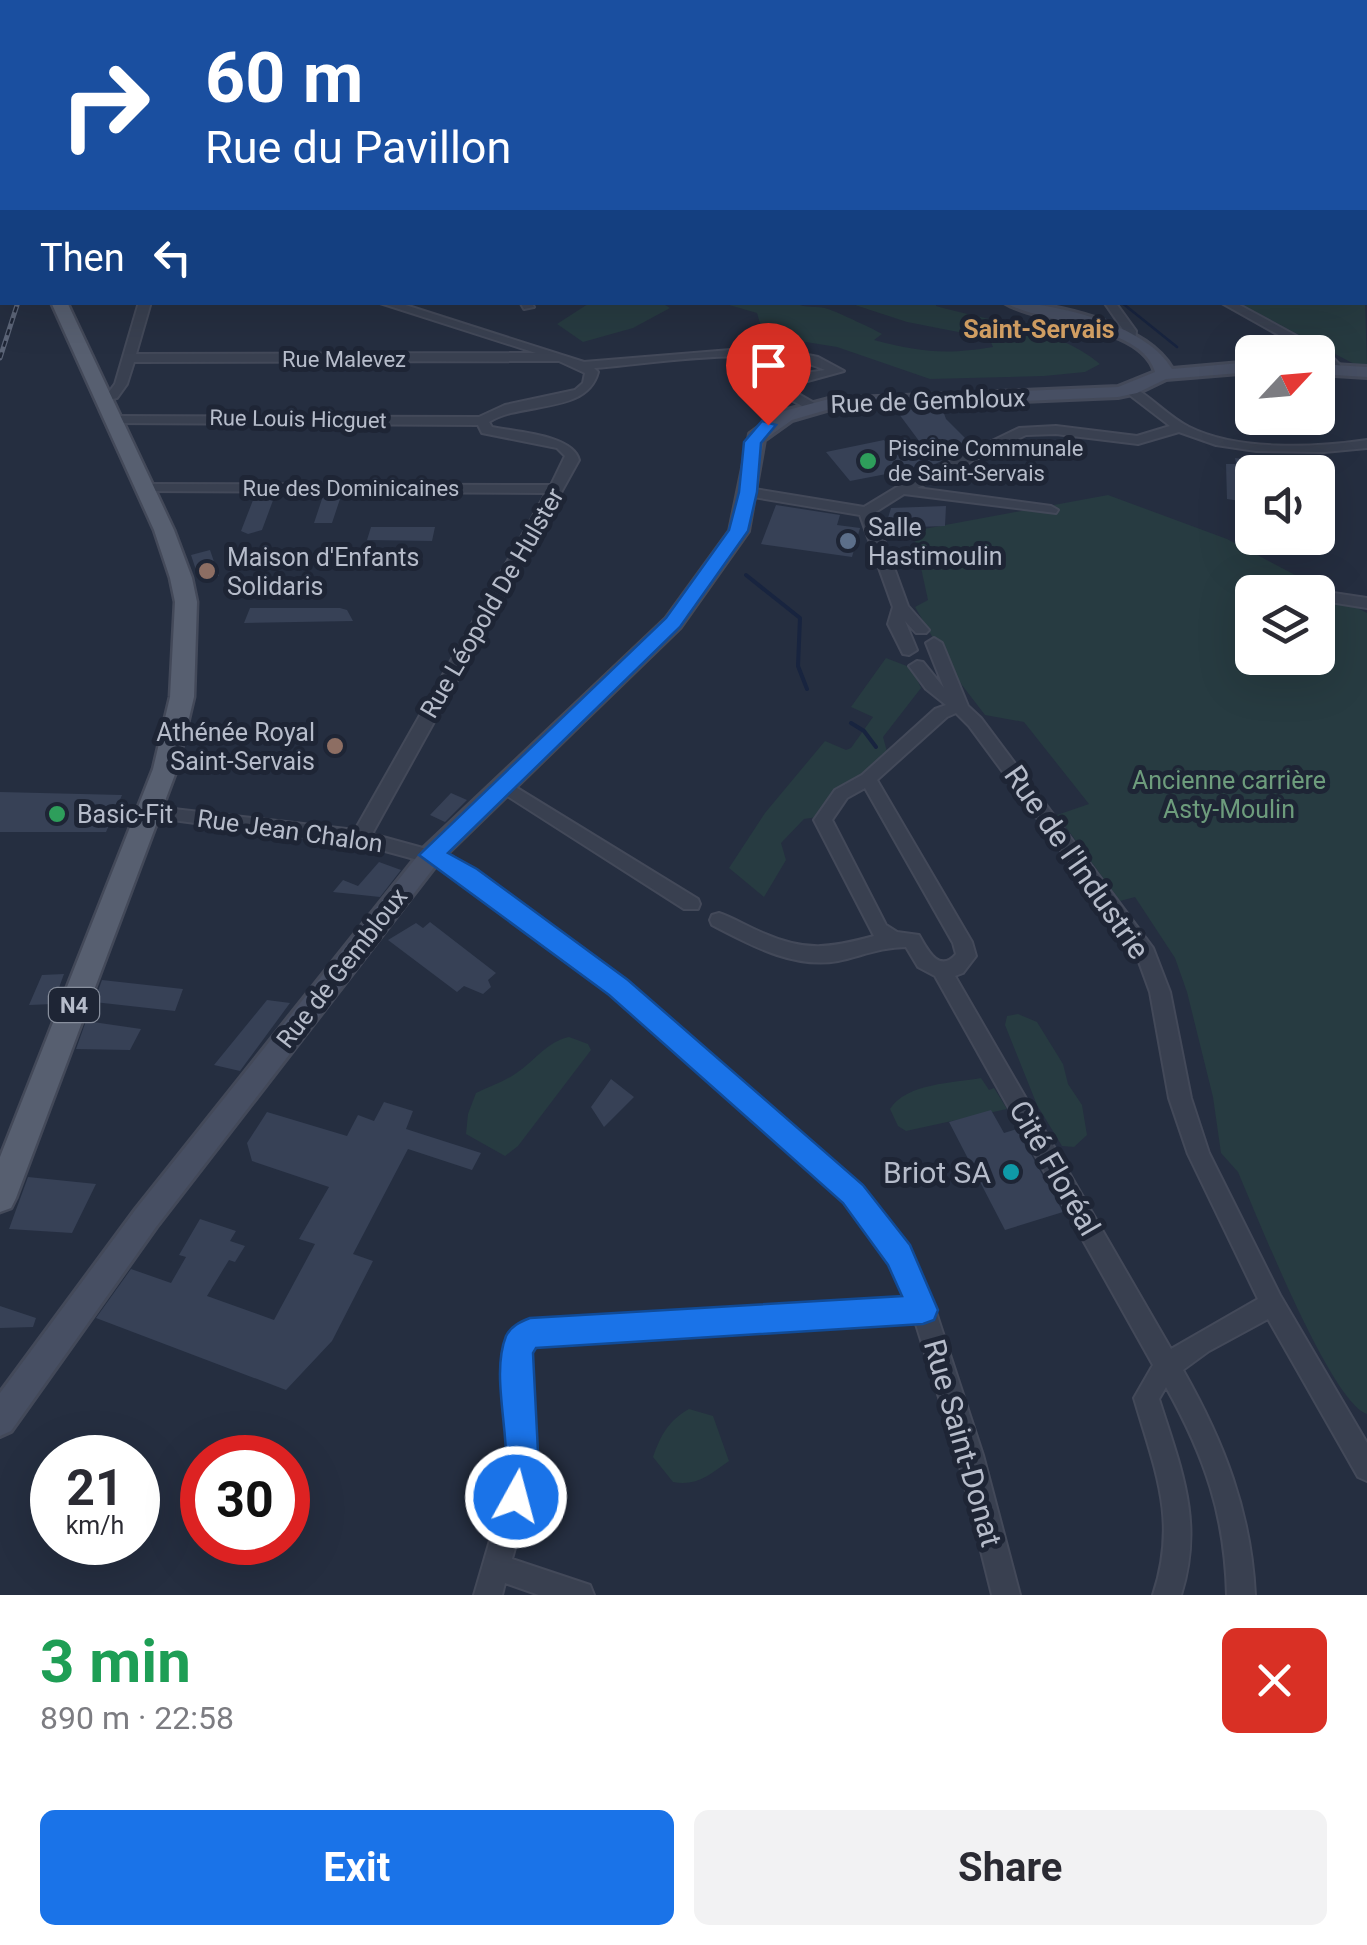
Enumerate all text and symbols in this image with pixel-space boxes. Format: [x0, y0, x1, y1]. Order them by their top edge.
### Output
text: 60 m [205, 37, 363, 119]
icon: right [40, 40, 170, 170]
text: Rue du Pavillon [205, 121, 511, 174]
icon: left [145, 230, 200, 285]
text: Then [40, 236, 125, 280]
district label: Saint-Servais [963, 315, 1115, 344]
pin [726, 323, 811, 426]
north arrow [1235, 335, 1335, 435]
map controls [1235, 335, 1335, 675]
icon: arrive [741, 338, 796, 393]
street label: Rue Malevez [282, 347, 406, 372]
street label: Rue de Gembloux [830, 383, 1026, 419]
street label: Rue Louis Hicguet [209, 405, 387, 433]
place label: Piscine Communale de Saint-Servais [888, 436, 1083, 486]
marker: Piscine Communale de Saint-Servais [857, 450, 879, 472]
button: sound [1235, 455, 1335, 555]
street label: Rue des Dominicaines [243, 476, 459, 501]
street label: Rue Léopold De Hulster [414, 482, 570, 723]
place label: Salle Hastimoulin [868, 513, 1003, 571]
marker: Salle Hastimoulin [837, 530, 859, 552]
place label: Maison d'Enfants Solidaris [227, 543, 419, 601]
marker: Maison d'Enfants Solidaris [196, 560, 218, 582]
button: layers [1235, 575, 1335, 675]
place label: Athénée Royal Saint-Servais [156, 718, 315, 776]
marker: Athénée Royal Saint-Servais [324, 735, 346, 757]
street label: Rue de l'Industrie [997, 759, 1157, 965]
park label: Ancienne carrière Asty-Moulin [1132, 766, 1326, 824]
place label: Basic-Fit [77, 800, 173, 829]
marker: Basic-Fit [46, 803, 68, 825]
street label: Rue Jean Chalon [195, 804, 385, 858]
street label: Rue de Gembloux [271, 882, 413, 1054]
road number: N4 [49, 988, 99, 1022]
street label: Cité Floréal [1002, 1094, 1108, 1242]
place label: Briot SA [883, 1155, 991, 1190]
marker: Briot SA [1000, 1161, 1022, 1183]
street label: Rue Saint-Donat [917, 1335, 1009, 1551]
speed limit sign: 30 [180, 1435, 310, 1565]
position arrow [464, 1445, 568, 1549]
text: 21 [66, 1459, 124, 1517]
text: km/h [66, 1511, 124, 1540]
text: 3 min [40, 1626, 191, 1697]
button: close [1222, 1628, 1327, 1733]
text: 890 m · 22:58 [40, 1699, 234, 1737]
button: Exit [40, 1810, 674, 1925]
button: Share [694, 1810, 1327, 1925]

